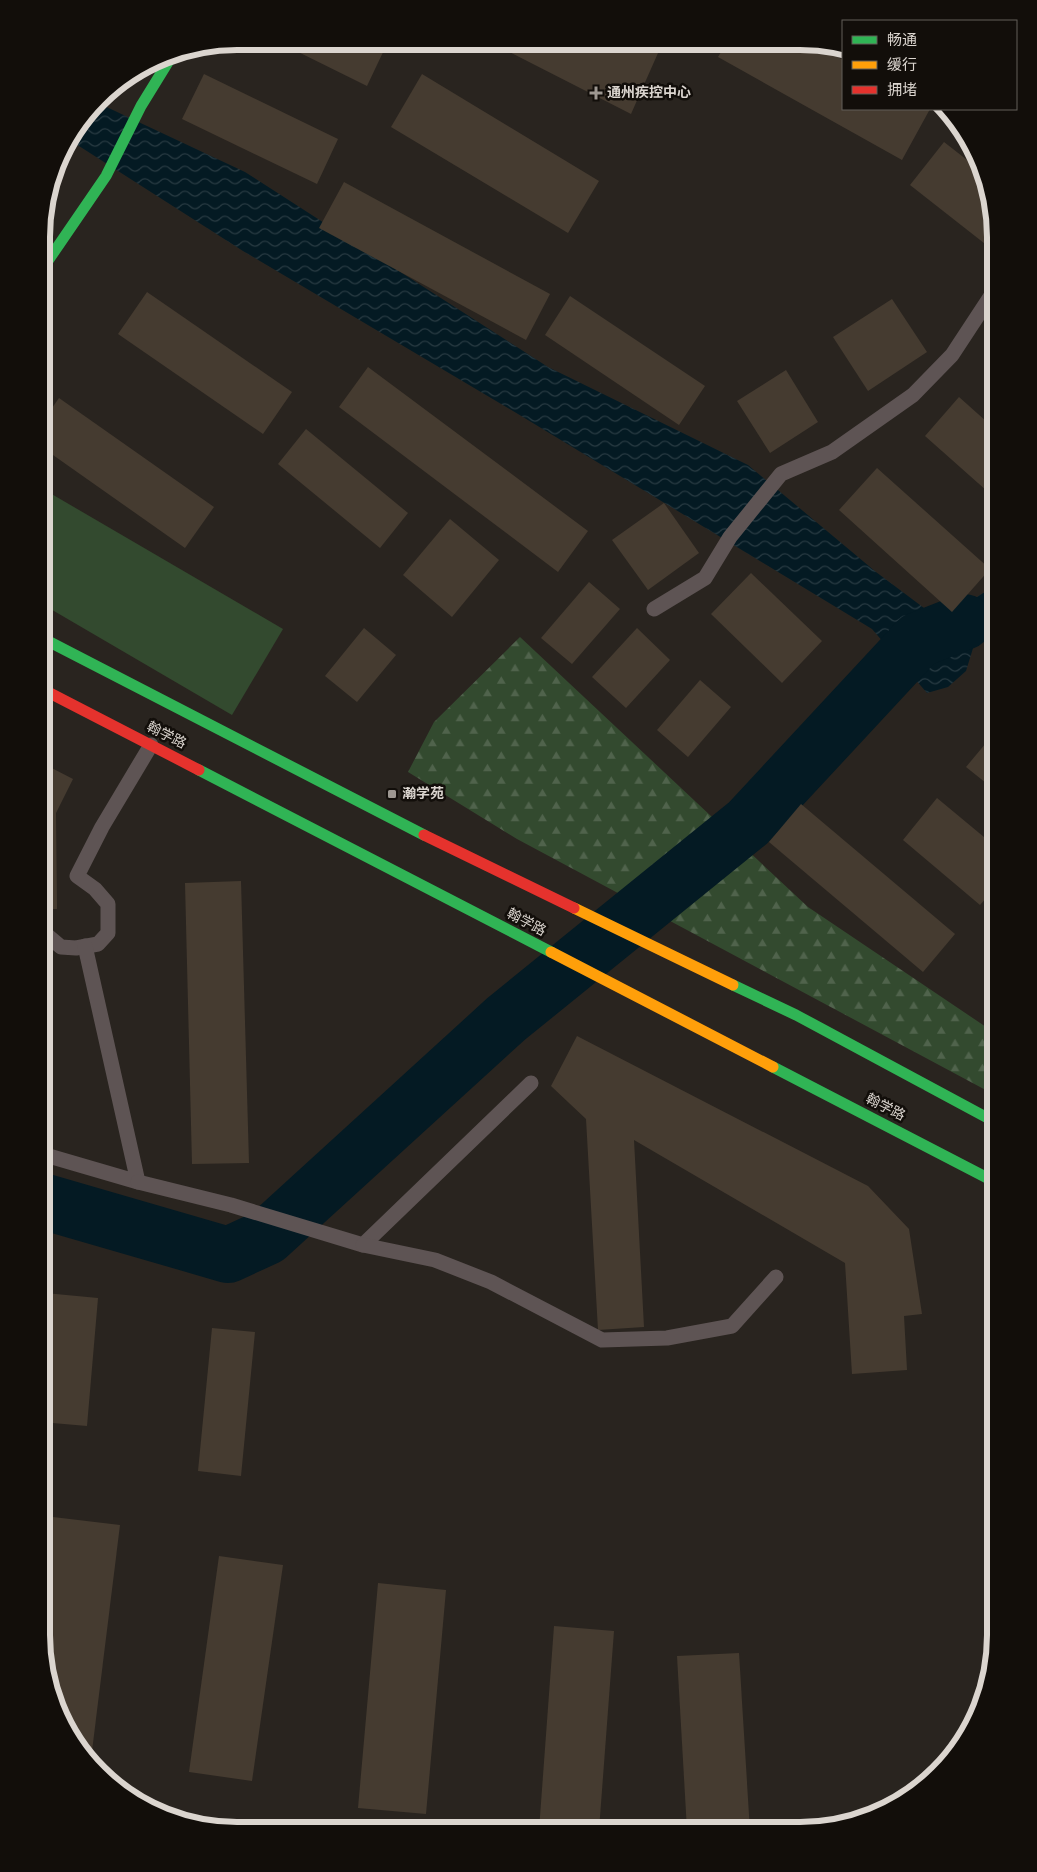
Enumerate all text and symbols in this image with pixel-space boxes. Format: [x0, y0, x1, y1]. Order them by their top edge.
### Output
legend [842, 20, 1017, 110]
text: 畅通 [887, 32, 917, 51]
text: 缓行 [887, 57, 917, 76]
text: 拥堵 [887, 82, 917, 101]
place label: 通州疾控中心 [607, 84, 691, 102]
marker: 通州疾控中心 [589, 86, 603, 100]
street label: 翰学路 [143, 719, 189, 753]
place label: 瀚学苑 [402, 786, 444, 803]
marker: 瀚学苑 [386, 788, 398, 800]
street label: 翰学路 [503, 906, 549, 940]
street label: 翰学路 [862, 1091, 908, 1125]

